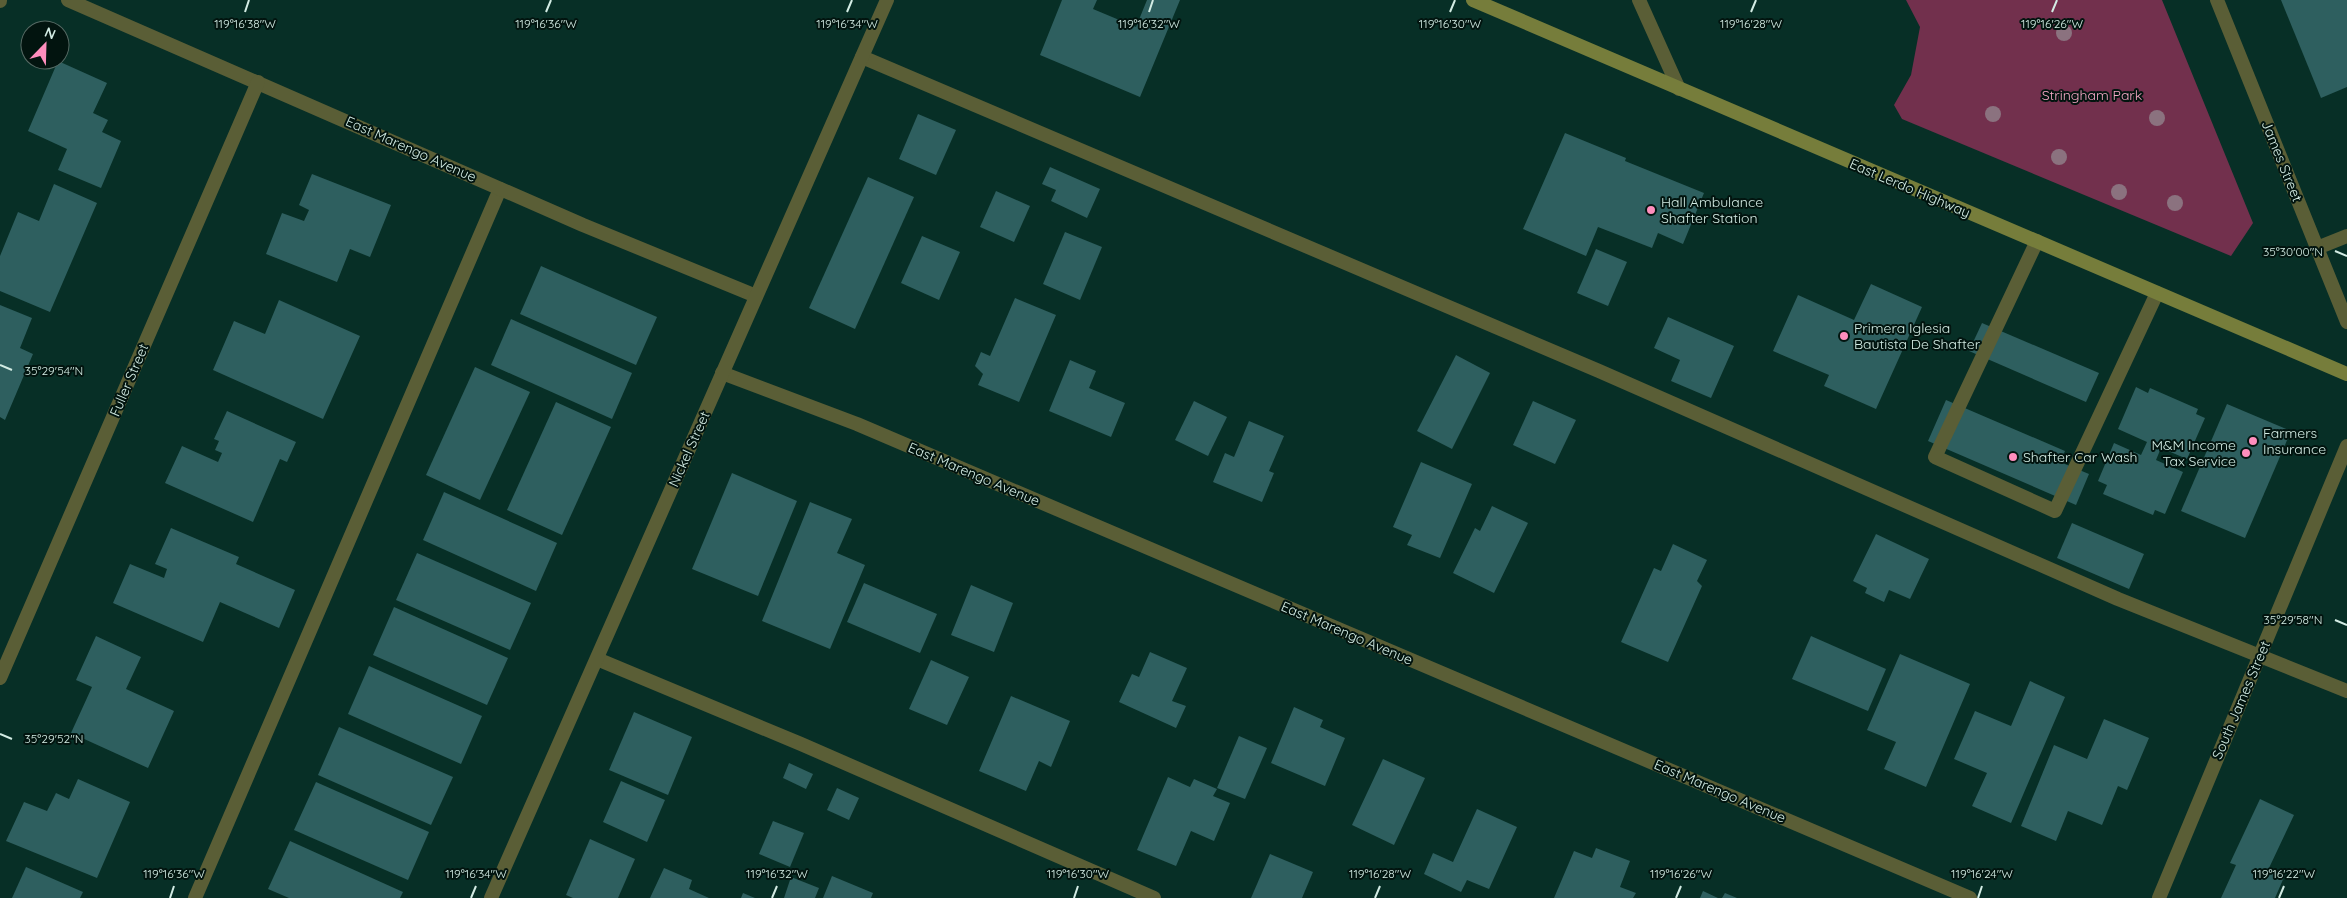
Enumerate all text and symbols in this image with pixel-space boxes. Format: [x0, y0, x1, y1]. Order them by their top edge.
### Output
text: 119°16'38"W [214, 16, 276, 31]
text: 119°16'36"W [515, 16, 577, 31]
text: 119°16'34"W [816, 16, 878, 31]
text: 119°16'32"W [1118, 16, 1180, 31]
text: 119°16'30"W [1419, 16, 1482, 31]
text: 119°16'28"W [1720, 16, 1782, 31]
text: 119°16'26"W [2021, 16, 2083, 31]
north arrow [20, 20, 70, 70]
text: N [42, 23, 58, 43]
park label: Stringham Park [2042, 86, 2142, 104]
street label: East Marengo Avenue [343, 112, 479, 186]
street label: James Street [2258, 118, 2307, 204]
street label: East Lerdo Highway [1847, 154, 1973, 222]
place label: Hall Ambulance Shafter Station [1661, 193, 1763, 227]
marker: Hall Ambulance Shafter Station [1645, 204, 1657, 216]
text: 35°30'00"N [2263, 244, 2323, 259]
place label: Primera Iglesia Bautista De Shafter [1854, 319, 1981, 353]
marker: Primera Iglesia Bautista De Shafter [1838, 330, 1850, 342]
street label: Fuller Street [106, 341, 152, 419]
text: 35°29'54"N [25, 363, 83, 378]
street label: Nickel Street [664, 408, 714, 490]
place label: Farmers Insurance [2263, 424, 2326, 458]
marker: Farmers Insurance [2247, 435, 2259, 447]
place label: M&M Income Tax Service [2152, 436, 2236, 470]
street label: East Marengo Avenue [905, 438, 1043, 510]
marker: M&M Income Tax Service [2240, 447, 2252, 459]
place label: Shafter Car Wash [2023, 448, 2137, 466]
marker: Shafter Car Wash [2007, 451, 2019, 463]
street label: East Marengo Avenue [1278, 597, 1416, 669]
text: 35°29'58"N [2264, 612, 2322, 627]
street label: South James Street [2208, 638, 2274, 762]
text: 35°29'52"N [25, 731, 84, 746]
street label: East Marengo Avenue [1651, 755, 1789, 827]
text: 119°16'36"W [143, 866, 205, 881]
text: 119°16'34"W [445, 866, 507, 881]
text: 119°16'32"W [746, 866, 808, 881]
text: 119°16'30"W [1047, 866, 1110, 881]
text: 119°16'28"W [1349, 866, 1411, 881]
text: 119°16'26"W [1650, 866, 1712, 881]
text: 119°16'24"W [1951, 866, 2013, 881]
text: 119°16'22"W [2253, 866, 2316, 881]

